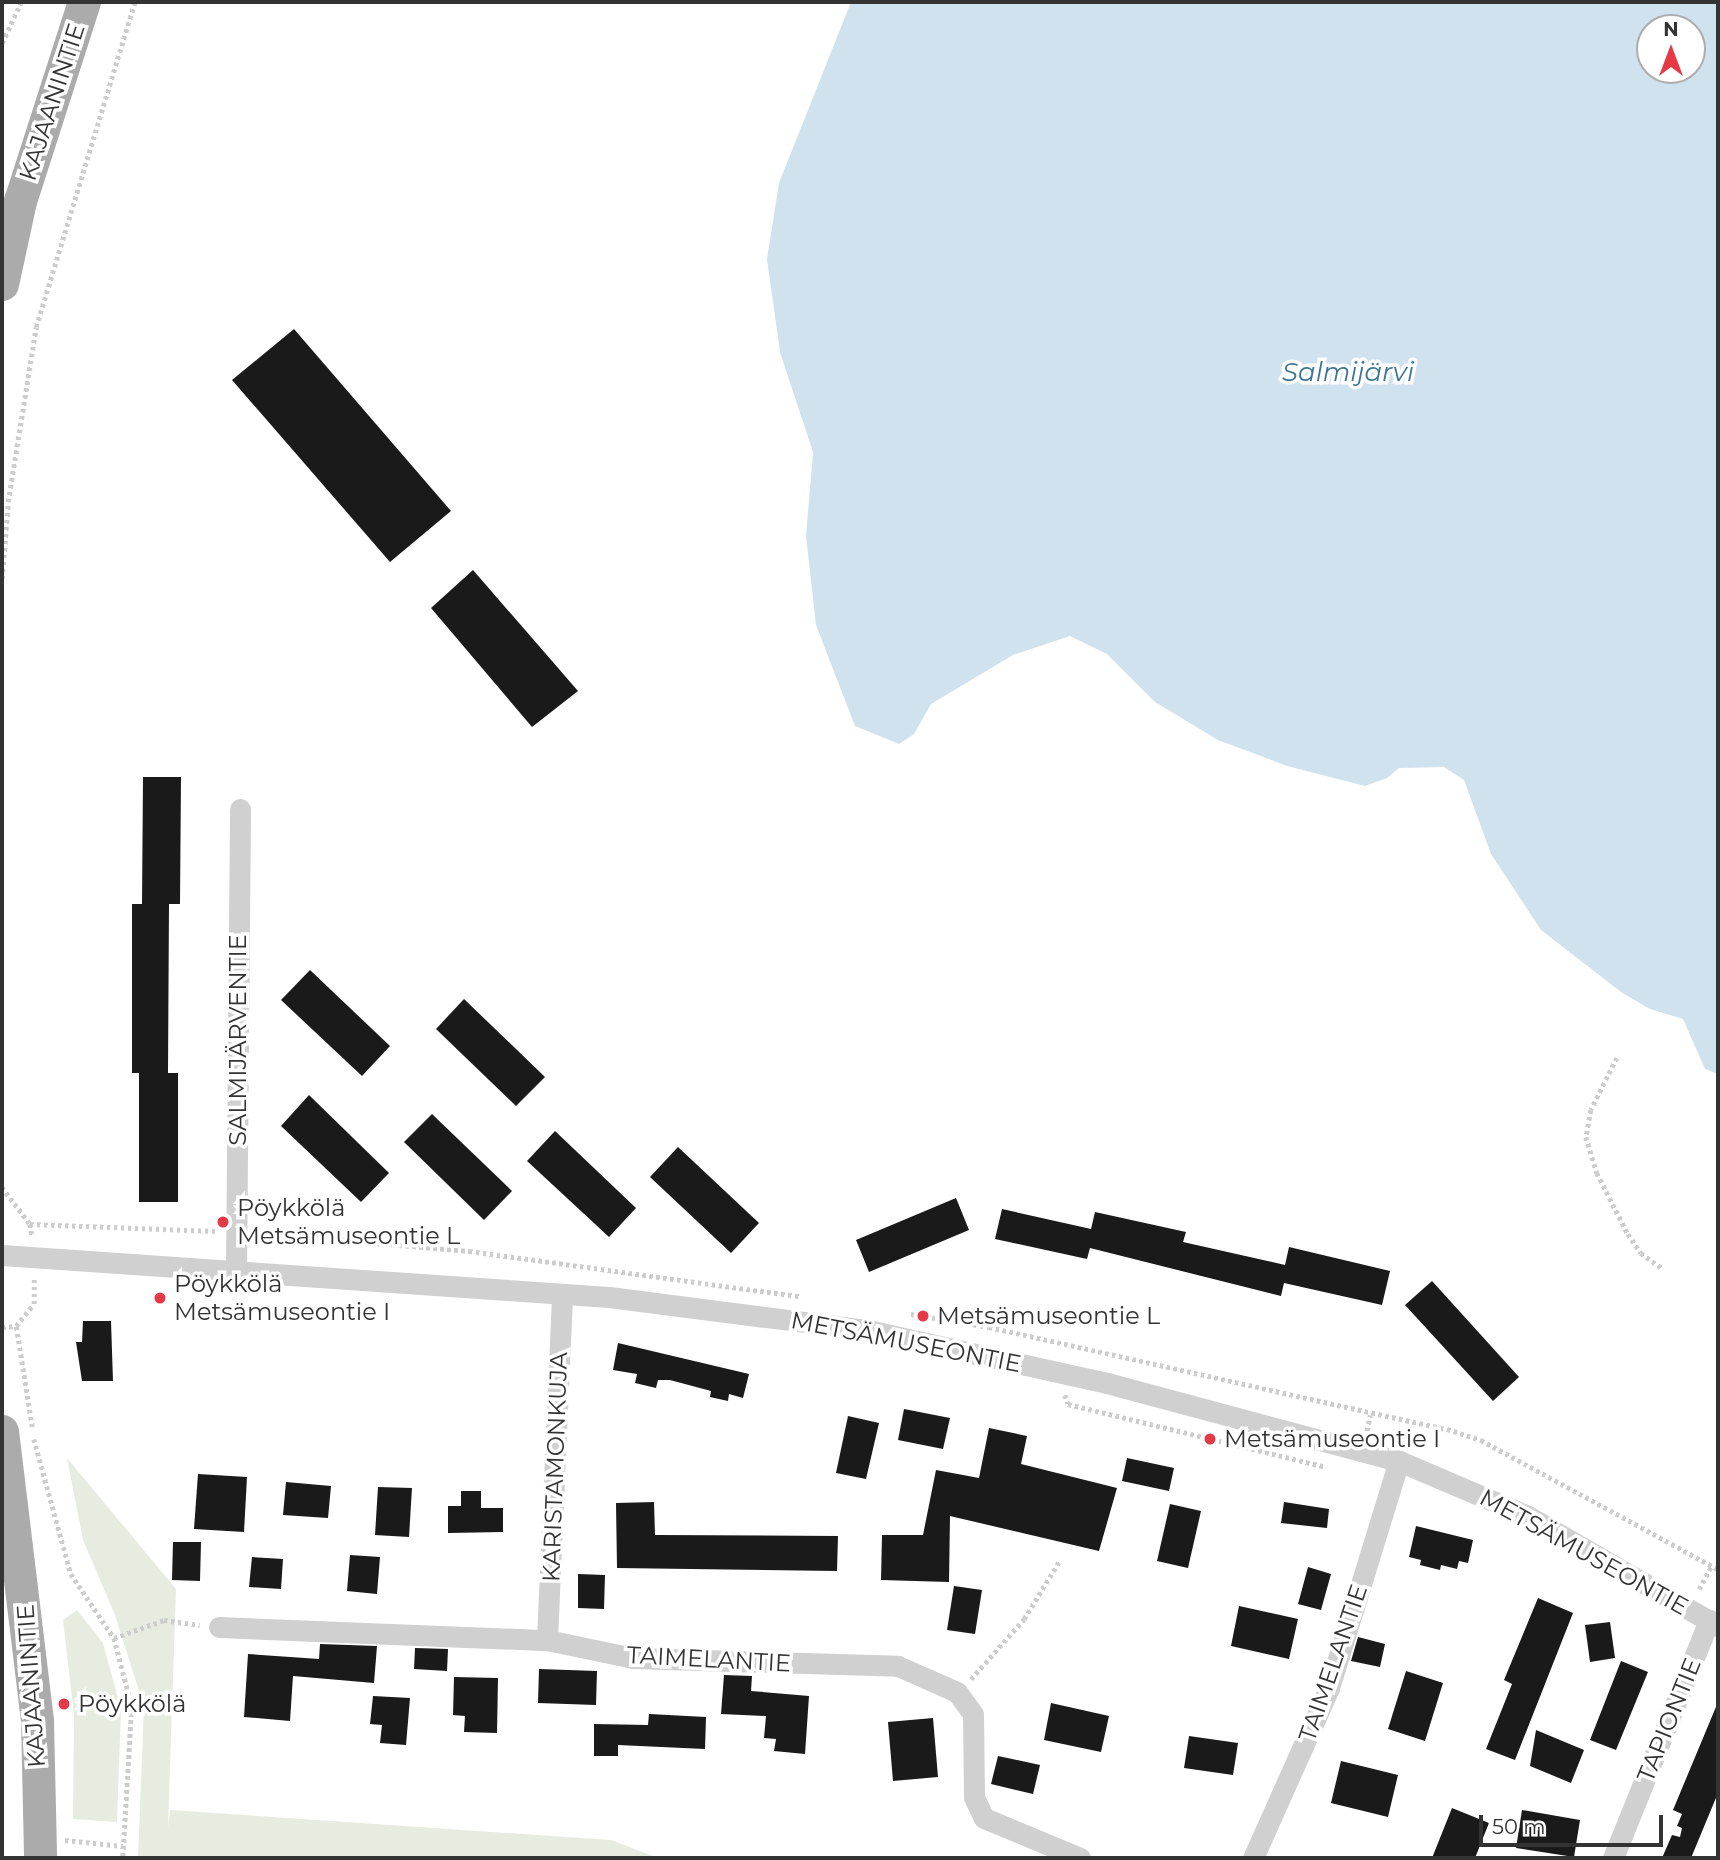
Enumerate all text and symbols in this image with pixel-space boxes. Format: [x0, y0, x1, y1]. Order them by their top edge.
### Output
north arrow [1636, 14, 1706, 84]
text: N [1663, 18, 1679, 41]
street label: KAJAANINTIE [13, 20, 91, 184]
water label: Salmijärvi [1282, 357, 1414, 389]
street label: SALMIJÄRVENTIE [224, 934, 252, 1146]
place label: Pöykkölä Metsämuseontie L [237, 1194, 460, 1250]
marker: Pöykkölä Metsämuseontie L [215, 1214, 231, 1230]
place label: Pöykkölä Metsämuseontie I [174, 1270, 390, 1326]
marker: Pöykkölä Metsämuseontie I [152, 1290, 168, 1306]
place label: Metsämuseontie L [937, 1302, 1160, 1330]
street label: METSÄMUSEONTIE [788, 1306, 1024, 1378]
marker: Metsämuseontie L [915, 1308, 931, 1324]
street label: KARISTAMONKUJA [537, 1351, 573, 1583]
place label: Metsämuseontie I [1224, 1425, 1440, 1453]
marker: Metsämuseontie I [1202, 1431, 1218, 1447]
street label: METSÄMUSEONTIE [1475, 1483, 1693, 1621]
street label: TAIMELANTIE [1293, 1581, 1373, 1745]
street label: KAJAANINTIE [11, 1603, 51, 1769]
street label: TAIMELANTIE [626, 1640, 792, 1678]
street label: TAPIONTIE [1631, 1654, 1707, 1786]
place label: Pöykkölä [78, 1690, 186, 1718]
marker: Pöykkölä [56, 1696, 72, 1712]
scale bar [1482, 1800, 1666, 1844]
text: 50 m [1492, 1814, 1546, 1839]

